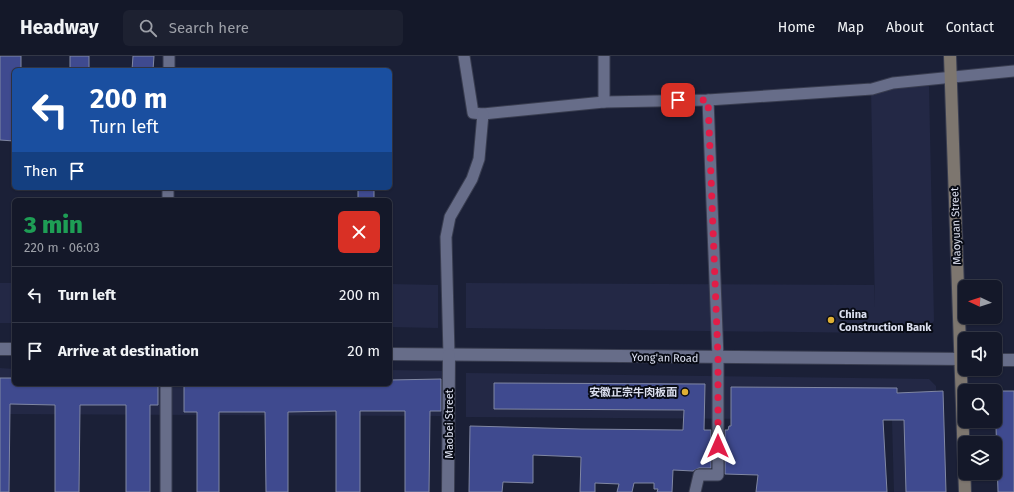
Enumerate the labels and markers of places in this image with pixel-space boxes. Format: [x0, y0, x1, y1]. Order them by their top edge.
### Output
pin [661, 83, 695, 117]
place label: China Construction Bank [839, 308, 932, 334]
marker: China Construction Bank [826, 315, 836, 325]
place label: 安徽正宗牛肉板面 [589, 386, 677, 399]
marker: 安徽正宗牛肉板面 [680, 387, 690, 397]

